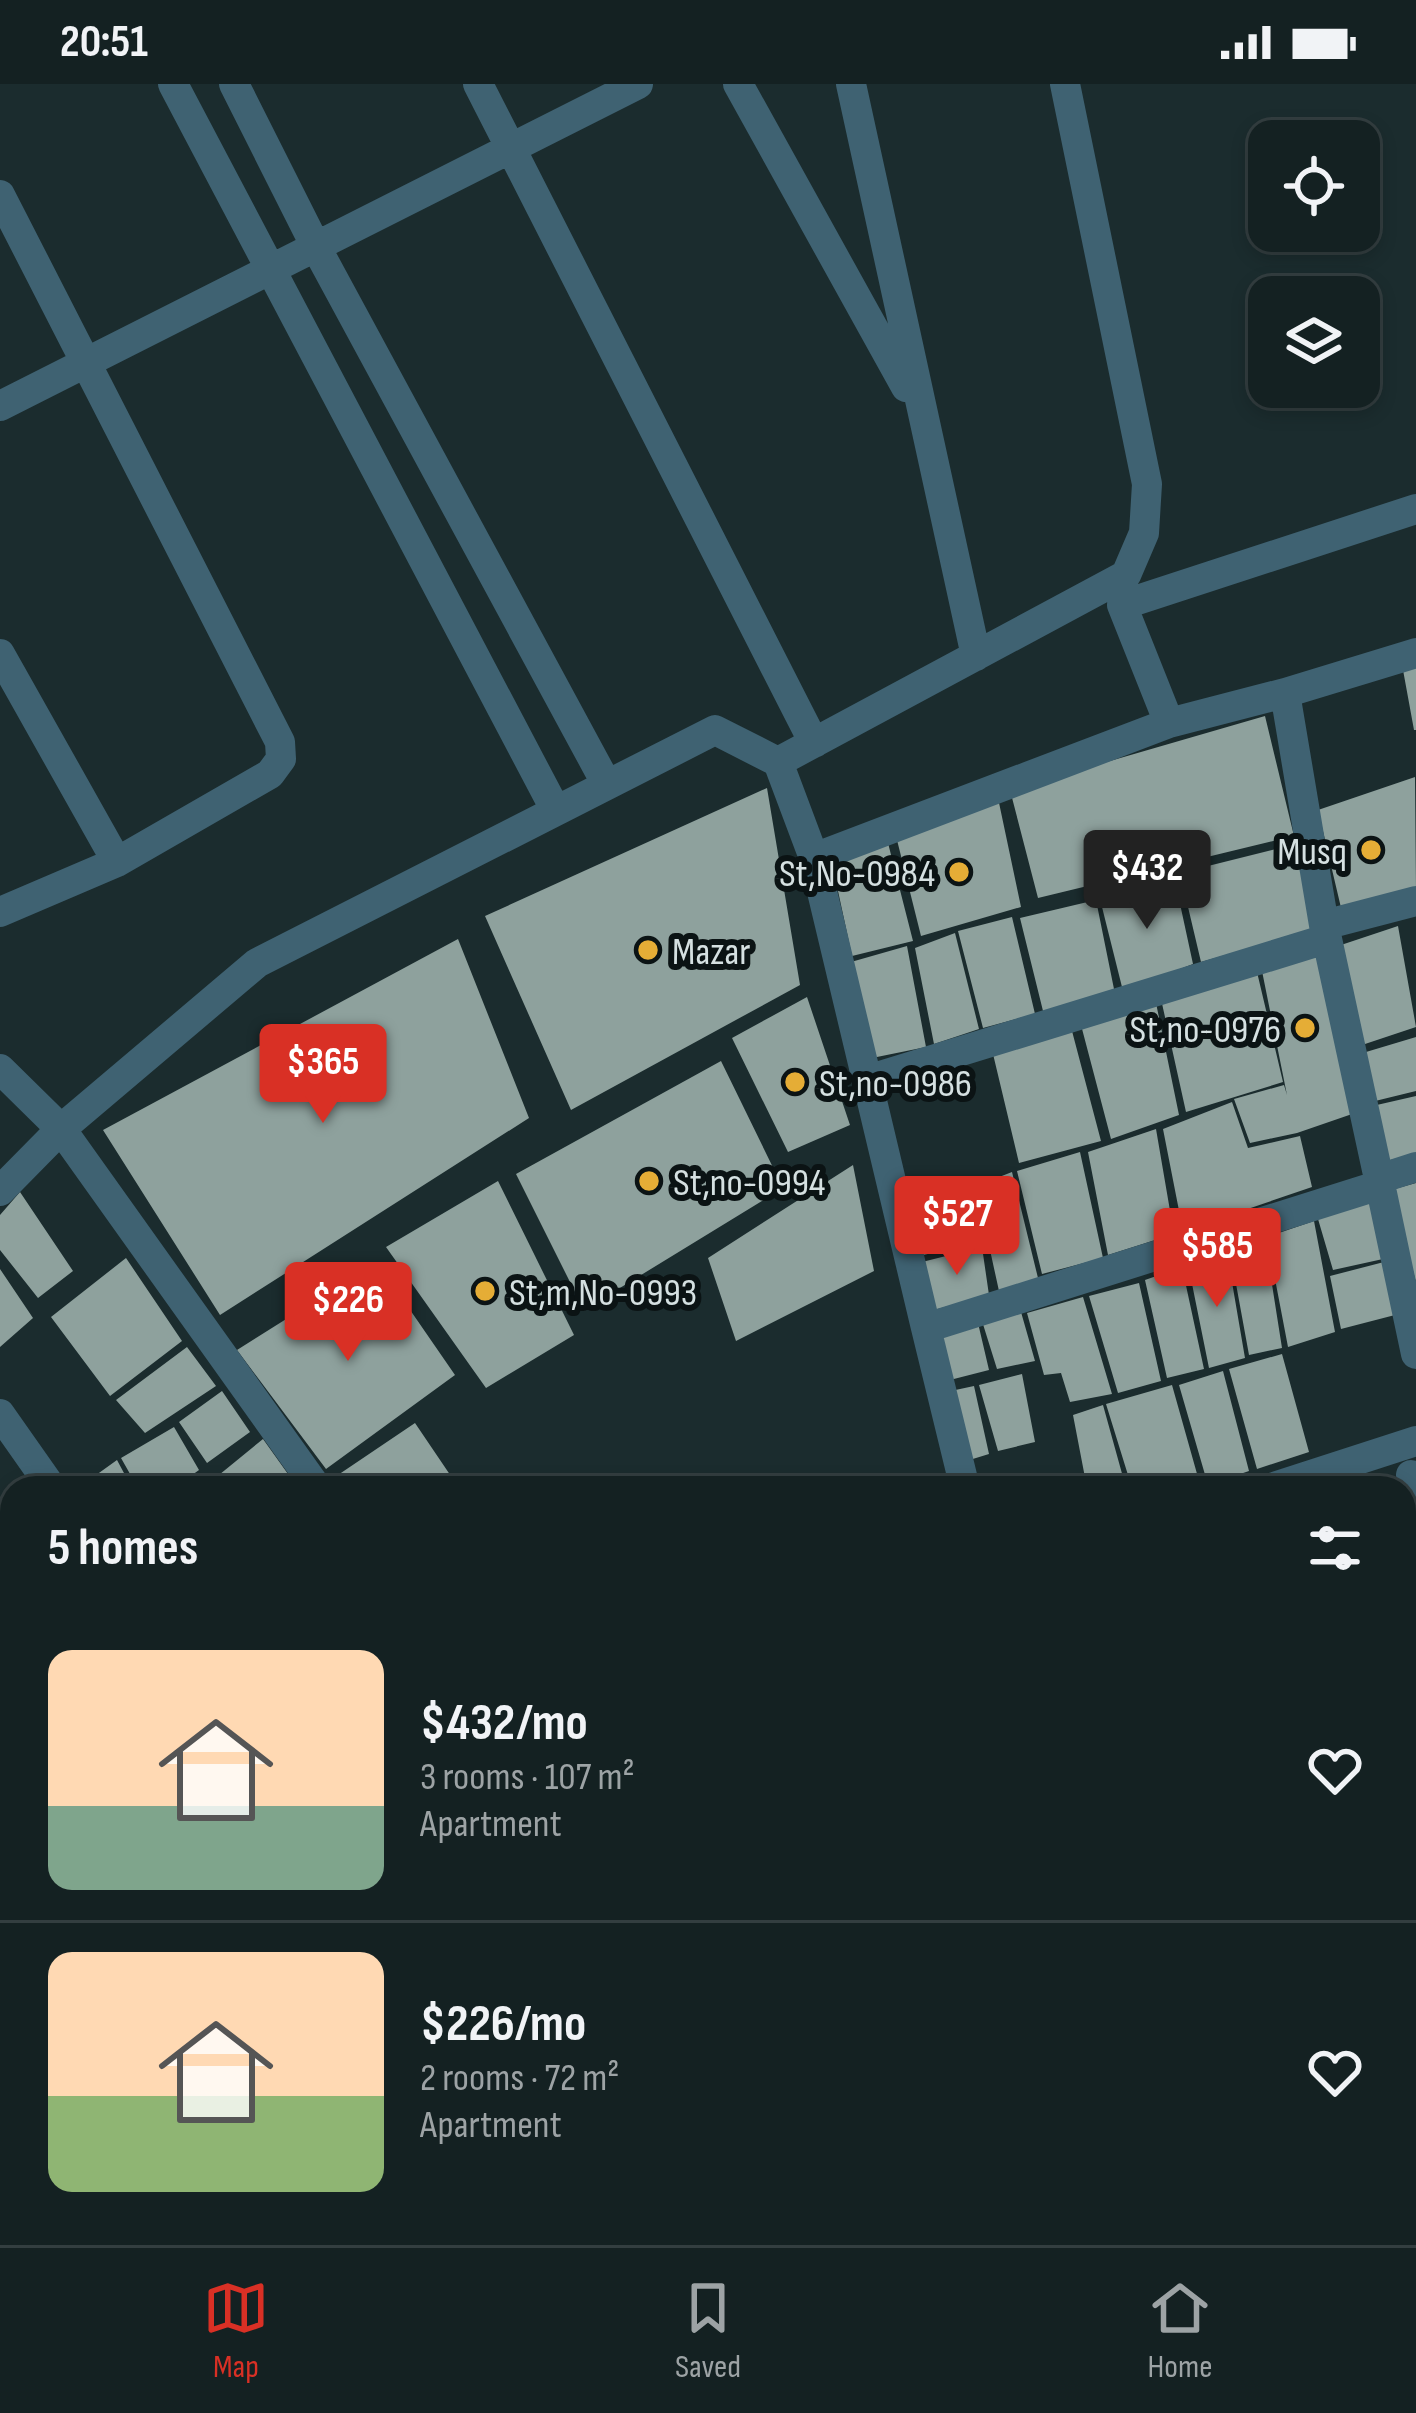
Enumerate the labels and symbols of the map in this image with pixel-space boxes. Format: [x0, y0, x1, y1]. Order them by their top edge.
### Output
place label: Musq [1277, 829, 1347, 876]
pin: $432 [1076, 830, 1218, 932]
marker: Musq [1358, 837, 1384, 863]
place label: St,No-0984 [779, 851, 935, 898]
marker: St,No-0984 [946, 859, 972, 885]
place label: Mazar [672, 929, 750, 976]
marker: Mazar [635, 937, 661, 963]
place label: St,no-0976 [1130, 1007, 1281, 1054]
marker: St,no-0976 [1292, 1015, 1318, 1041]
pin: $365 [252, 1024, 394, 1126]
place label: St,no-0986 [819, 1061, 972, 1108]
marker: St,no-0986 [782, 1069, 808, 1095]
place label: St,no-0994 [673, 1160, 825, 1207]
marker: St,no-0994 [636, 1168, 662, 1194]
pin: $527 [886, 1176, 1028, 1278]
pin: $585 [1146, 1208, 1288, 1310]
pin: $226 [277, 1262, 419, 1364]
place label: St,m,No-0993 [509, 1270, 697, 1317]
marker: St,m,No-0993 [472, 1278, 498, 1304]

